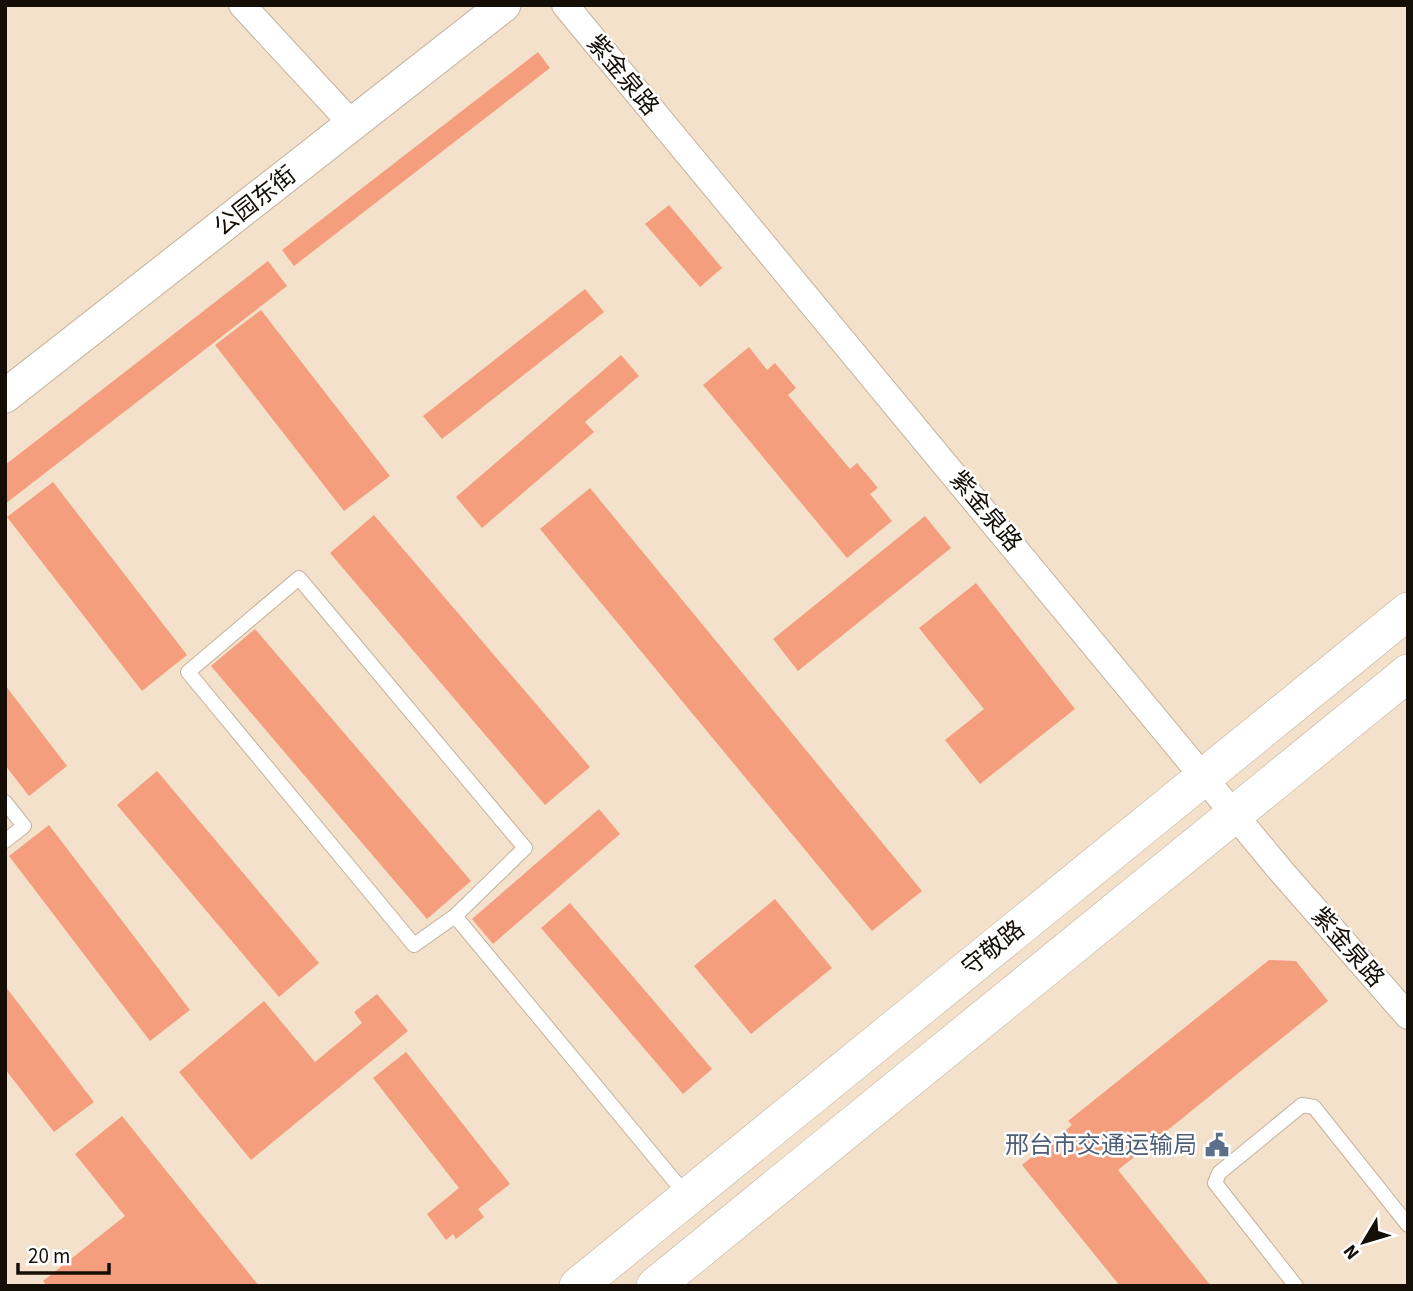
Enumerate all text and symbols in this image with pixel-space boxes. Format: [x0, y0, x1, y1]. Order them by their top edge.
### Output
street label: 紫金泉路 [578, 27, 667, 123]
street label: 公园东街 [207, 158, 304, 245]
street label: 紫金泉路 [941, 463, 1030, 559]
street label: 紫金泉路 [1303, 900, 1392, 995]
street label: 守敬路 [954, 912, 1032, 985]
place label: 邢台市交通运输局 [1005, 1128, 1197, 1163]
public building icon: 邢台市交通运输局 [1203, 1131, 1231, 1159]
north arrow [1329, 1207, 1399, 1277]
scale bar [18, 1232, 108, 1276]
text: N [1337, 1238, 1366, 1265]
text: 20 m [28, 1241, 70, 1271]

